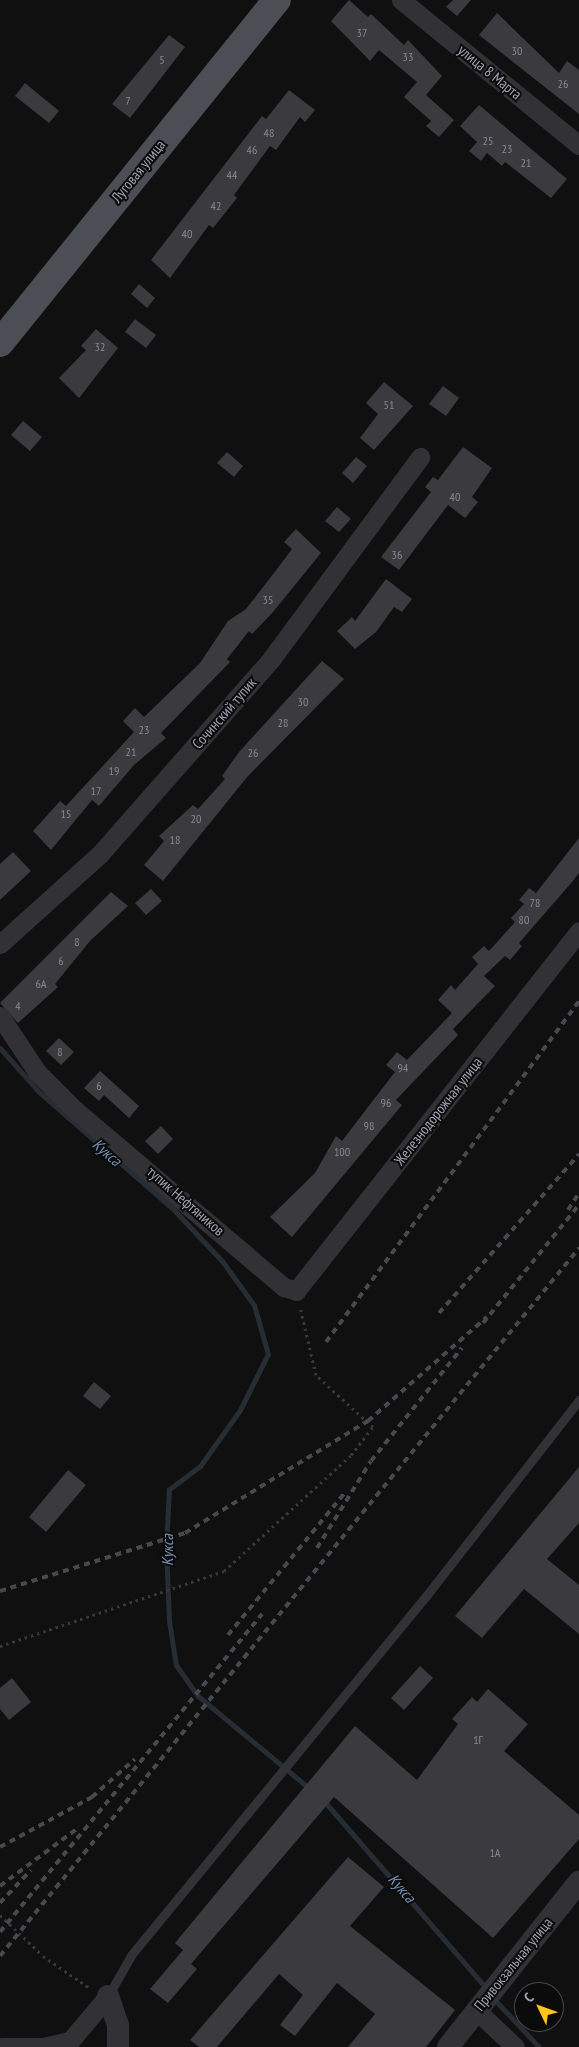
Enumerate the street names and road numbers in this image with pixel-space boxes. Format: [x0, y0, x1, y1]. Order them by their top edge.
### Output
street label: улица 8 Марта [455, 41, 525, 103]
street label: Луговая улица [107, 136, 169, 206]
street label: Сочинский тупик [188, 674, 260, 752]
street label: Железнодорожная улица [390, 1053, 486, 1169]
street label: тупик Нефтяников [144, 1163, 228, 1239]
street label: Привокзальная улица [470, 1914, 556, 2014]

